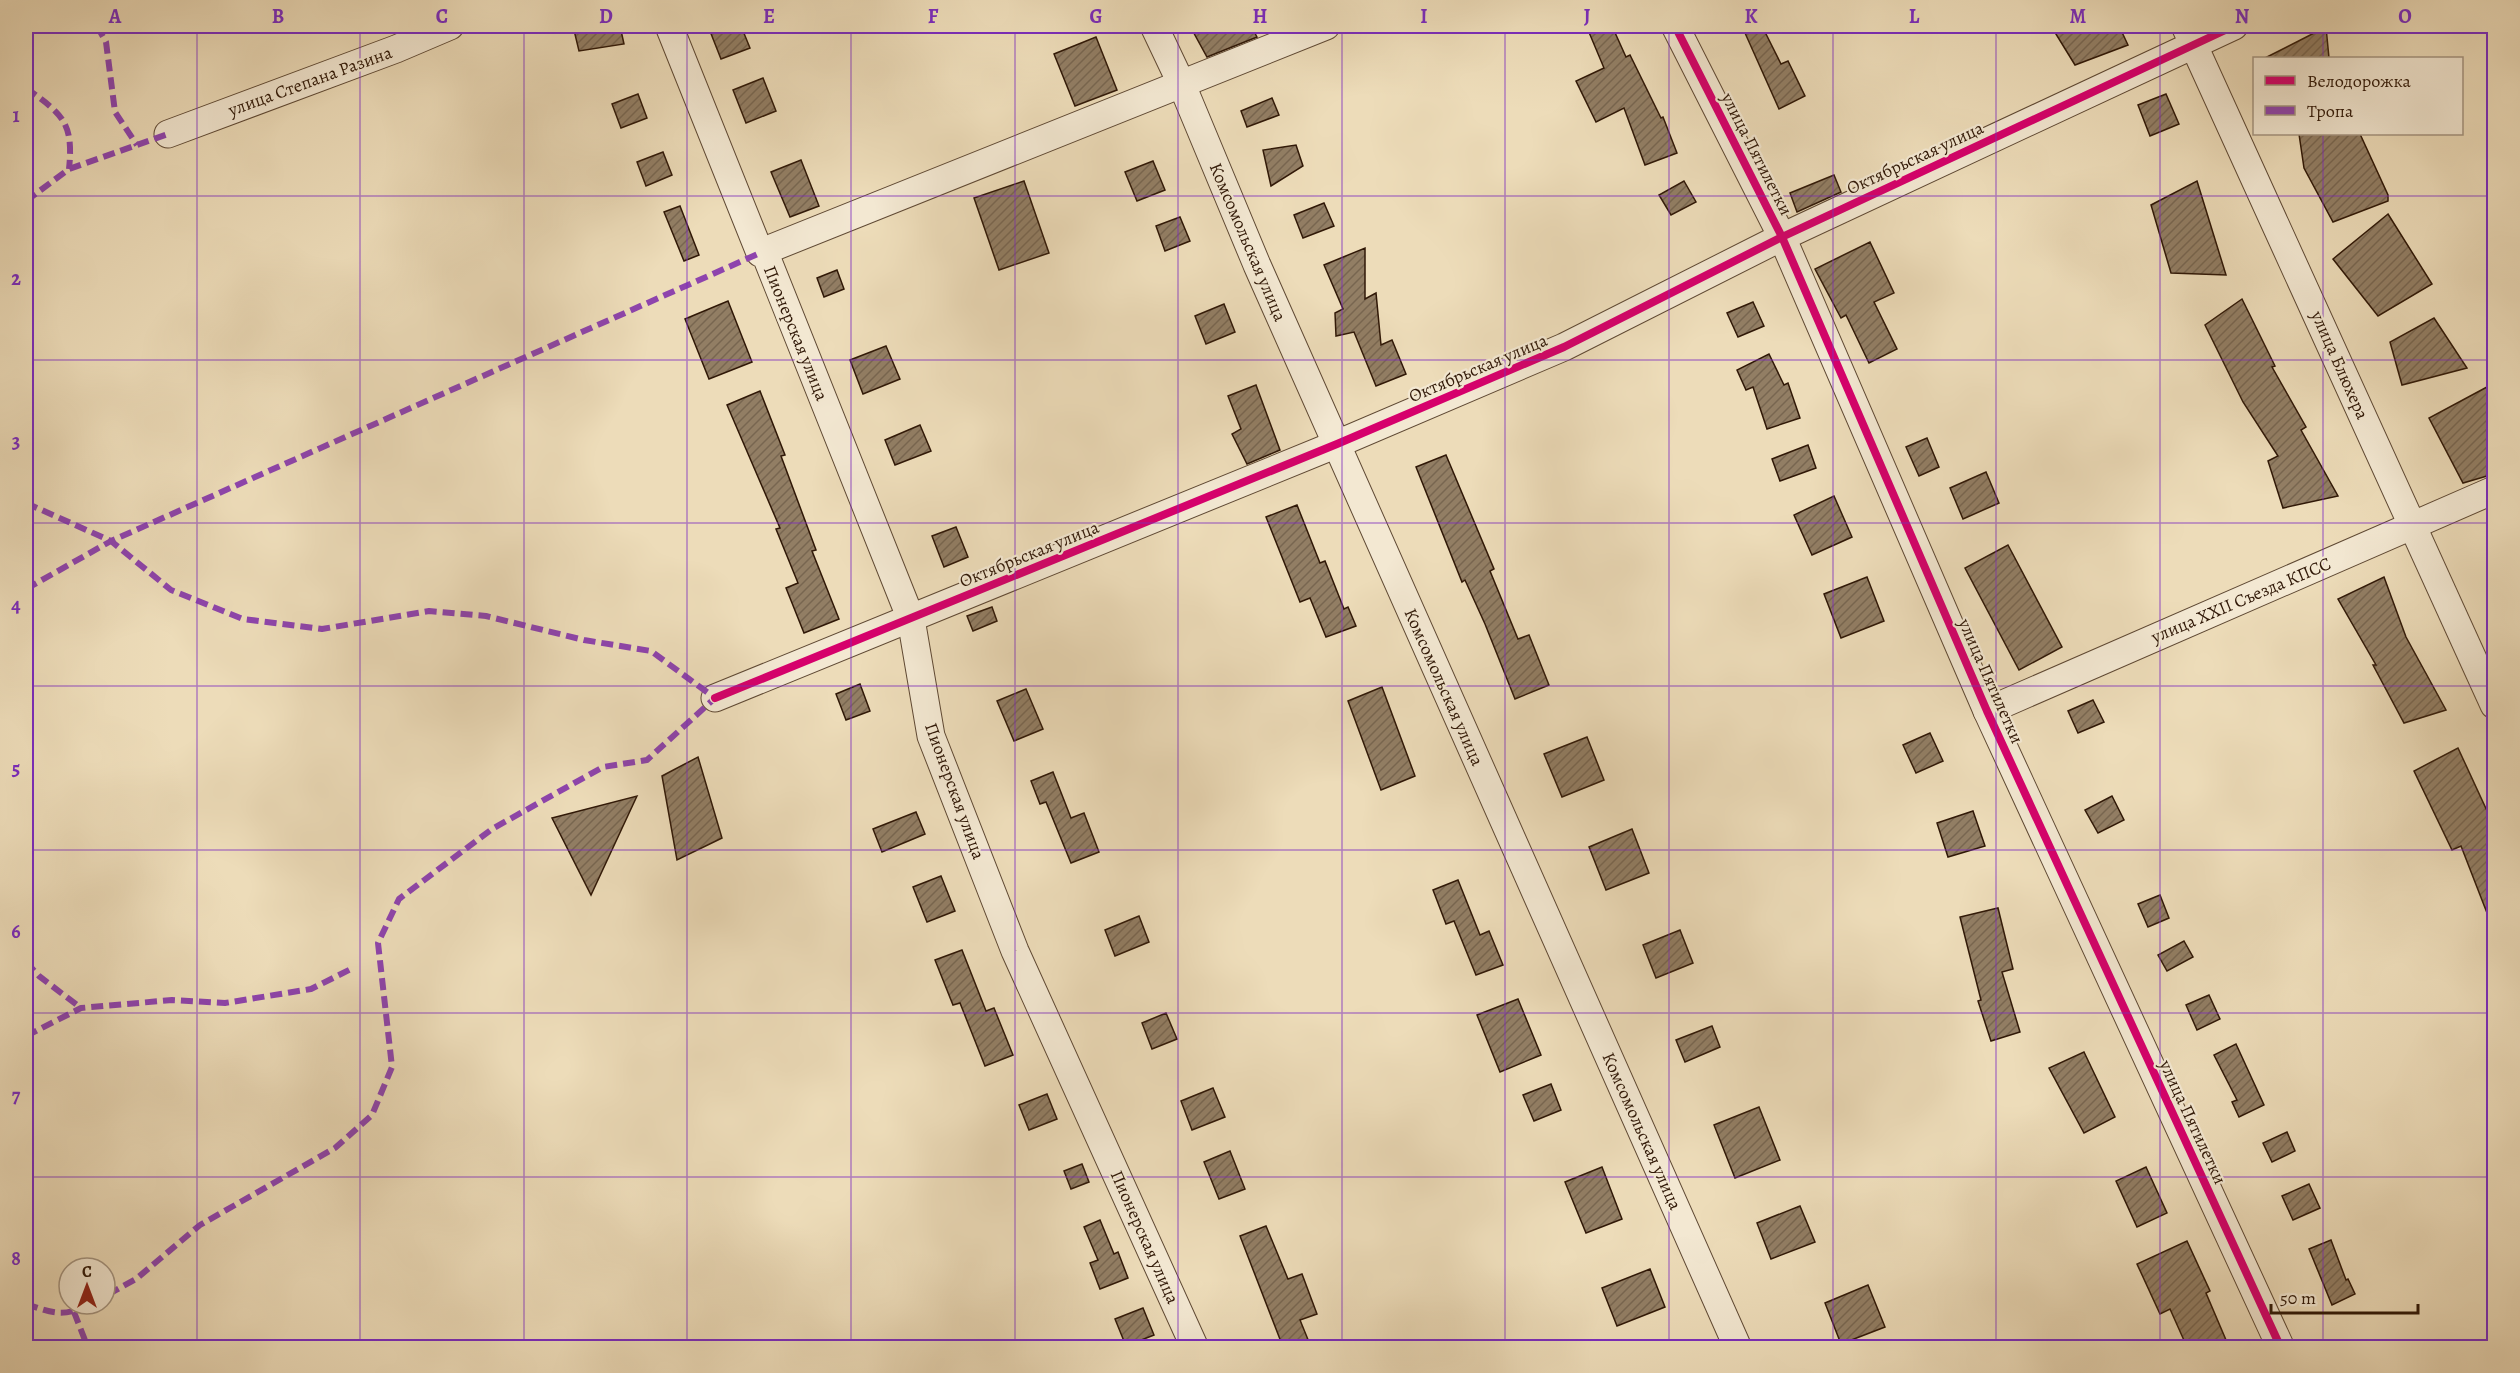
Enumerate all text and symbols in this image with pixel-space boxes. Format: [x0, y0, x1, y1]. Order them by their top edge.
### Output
text: A [108, 3, 122, 30]
text: B [272, 3, 284, 30]
text: C [436, 3, 448, 30]
text: D [599, 3, 613, 30]
text: E [763, 3, 775, 30]
text: F [928, 3, 939, 30]
text: G [1089, 3, 1103, 30]
text: H [1253, 3, 1268, 30]
text: I [1420, 3, 1428, 30]
text: J [1584, 3, 1591, 30]
text: K [1744, 3, 1758, 30]
text: L [1909, 3, 1920, 30]
text: M [2070, 3, 2087, 30]
text: N [2235, 3, 2250, 30]
text: O [2398, 3, 2412, 30]
street label: улица Степана Разина [224, 40, 396, 122]
legend [2253, 57, 2463, 135]
text: Велодорожка [2307, 69, 2412, 93]
street label: улица Пятилетки [1715, 88, 1798, 219]
text: Тропа [2307, 99, 2354, 123]
text: 1 [12, 102, 20, 129]
street label: Октябрьская улица [1843, 115, 1988, 200]
street label: Комсомольская улица [1204, 159, 1293, 326]
street label: Пионерская улица [758, 262, 834, 405]
text: 2 [11, 265, 21, 292]
street label: улица Блюхера [2305, 306, 2375, 424]
street label: Октябрьская улица [1405, 328, 1552, 408]
text: 3 [12, 428, 20, 455]
street label: Октябрьская улица [956, 515, 1103, 593]
street label: улица XXII Съезда КПСС [2147, 551, 2335, 649]
text: 4 [11, 592, 21, 619]
street label: Комсомольская улица [1398, 604, 1490, 770]
street label: улица Пятилетки [1952, 614, 2029, 747]
street label: Пионерская улица [919, 719, 991, 863]
text: 5 [12, 755, 20, 782]
text: 6 [11, 918, 21, 945]
street label: Комсомольская улица [1596, 1048, 1688, 1214]
street label: улица Пятилетки [2153, 1055, 2232, 1188]
text: 7 [12, 1082, 21, 1109]
street label: Пионерская улица [1105, 1166, 1185, 1308]
text: 8 [11, 1245, 21, 1272]
north arrow [57, 1256, 117, 1316]
text: С [82, 1261, 92, 1283]
scale bar [2271, 1277, 2418, 1315]
text: 50 m [2280, 1286, 2316, 1310]

